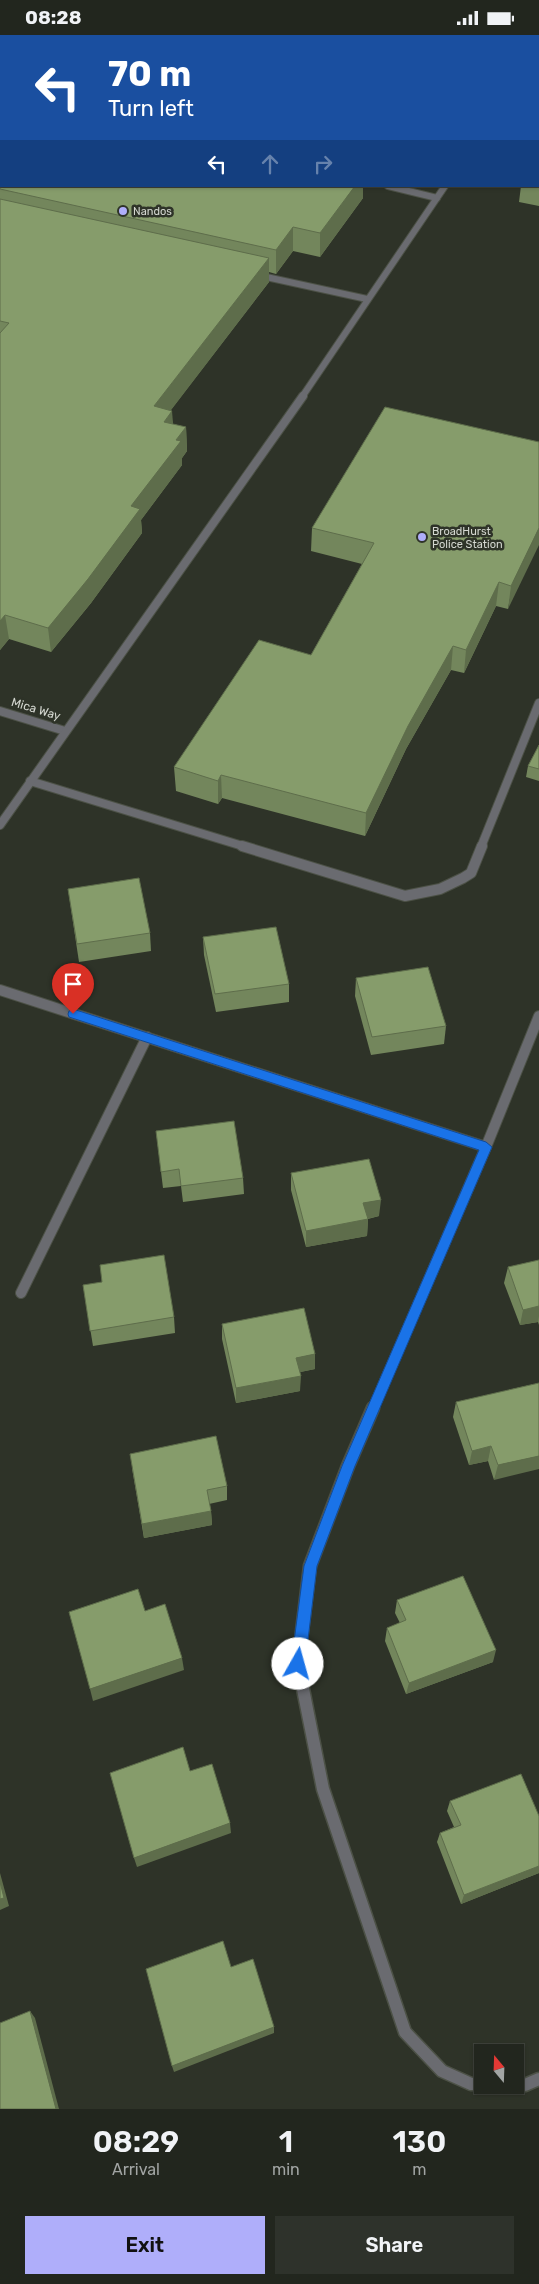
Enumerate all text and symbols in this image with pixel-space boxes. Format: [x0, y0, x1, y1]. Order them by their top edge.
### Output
text: 08:28 [25, 6, 82, 29]
text: 70 m [108, 53, 191, 95]
icon: left [25, 55, 90, 120]
text: Turn left [108, 95, 194, 122]
icon: left [203, 150, 231, 178]
icon: ahead [256, 150, 284, 178]
icon: right [309, 150, 337, 178]
marker: Nandos [117, 205, 129, 217]
place label: Nandos [133, 205, 172, 218]
place label: BroadHurst Police Station [432, 525, 503, 551]
marker: BroadHurst Police Station [416, 531, 428, 543]
street label: Mica Way [10, 695, 63, 723]
pin [52, 963, 94, 1014]
icon: arrive [59, 970, 87, 998]
position arrow [271, 1637, 323, 1689]
north arrow [474, 2044, 524, 2094]
map controls [474, 2044, 524, 2094]
text: 08:29 [93, 2124, 179, 2160]
text: 1 [279, 2124, 293, 2160]
text: 130 [393, 2124, 446, 2160]
text: Arrival [112, 2160, 160, 2179]
text: min [272, 2160, 300, 2179]
text: m [412, 2160, 426, 2179]
button: Exit [25, 2216, 265, 2274]
button: Share [275, 2216, 514, 2274]

